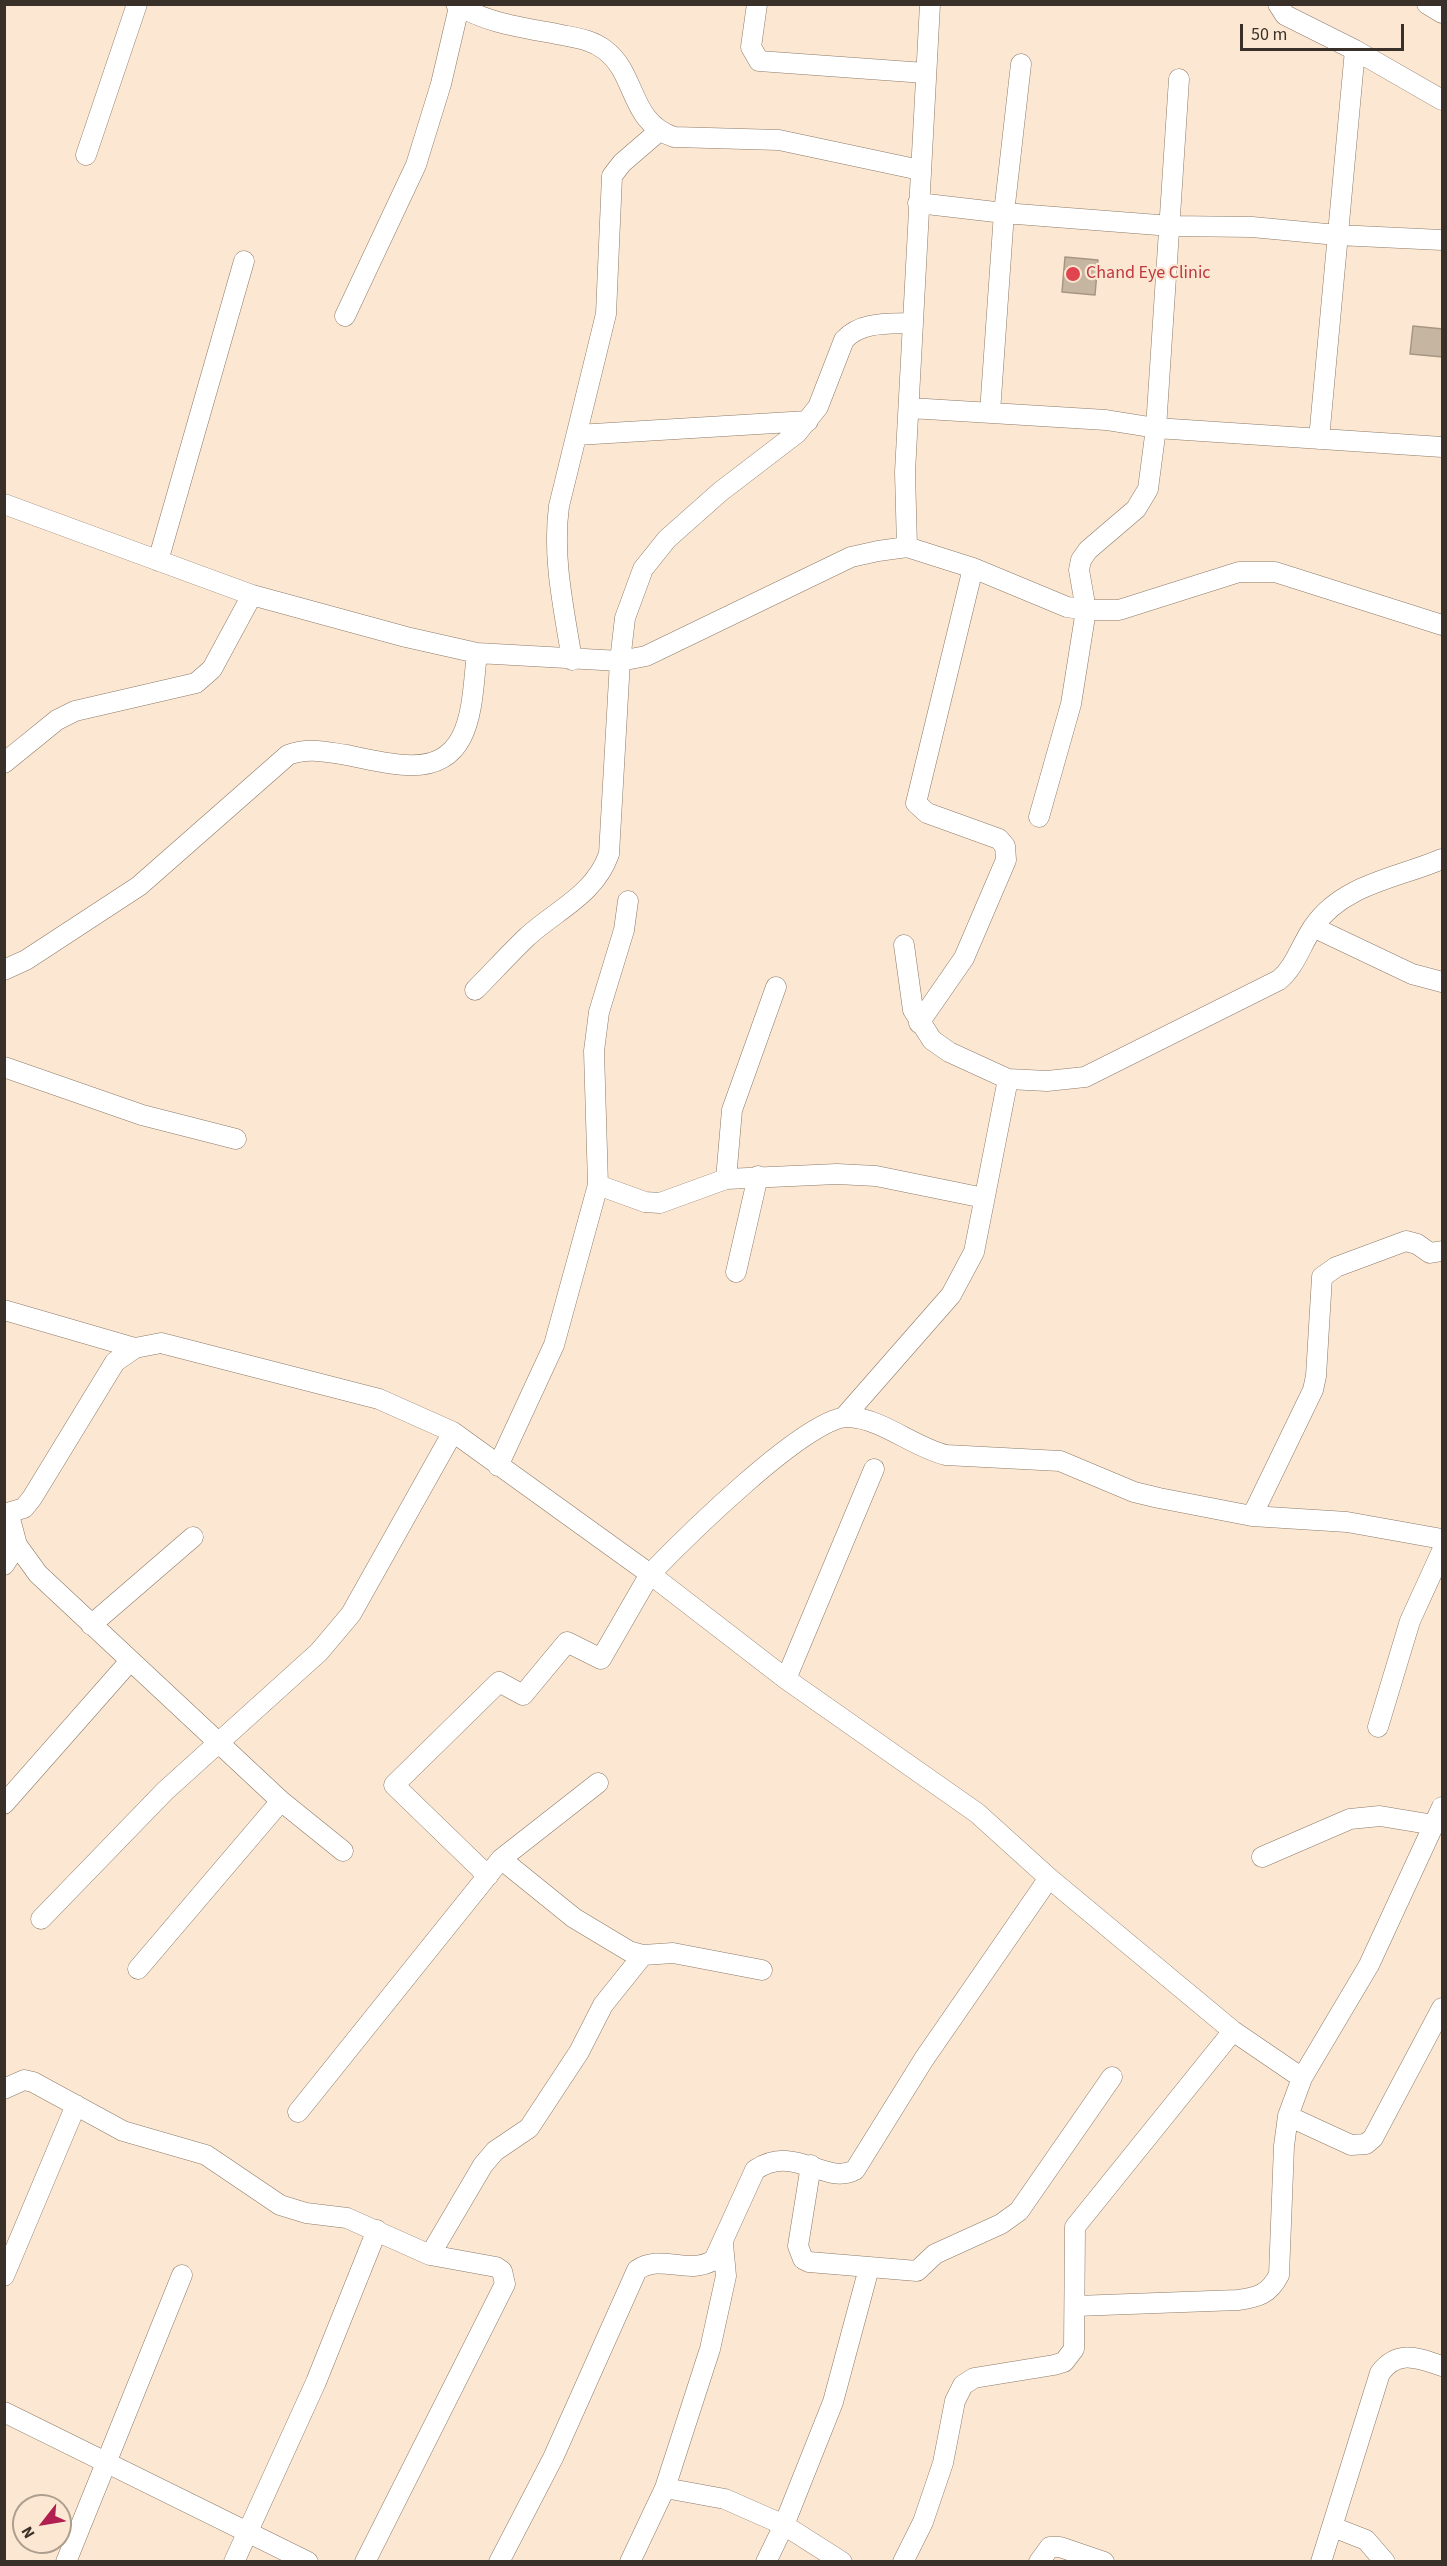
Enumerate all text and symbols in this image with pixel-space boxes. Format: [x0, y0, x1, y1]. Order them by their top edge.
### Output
scale bar [1243, 12, 1406, 50]
text: 50 m [1251, 22, 1287, 47]
place label: Chand Eye Clinic [1086, 263, 1211, 285]
marker: Chand Eye Clinic [1064, 265, 1082, 283]
north arrow [12, 2494, 72, 2554]
text: N [16, 2522, 40, 2542]

